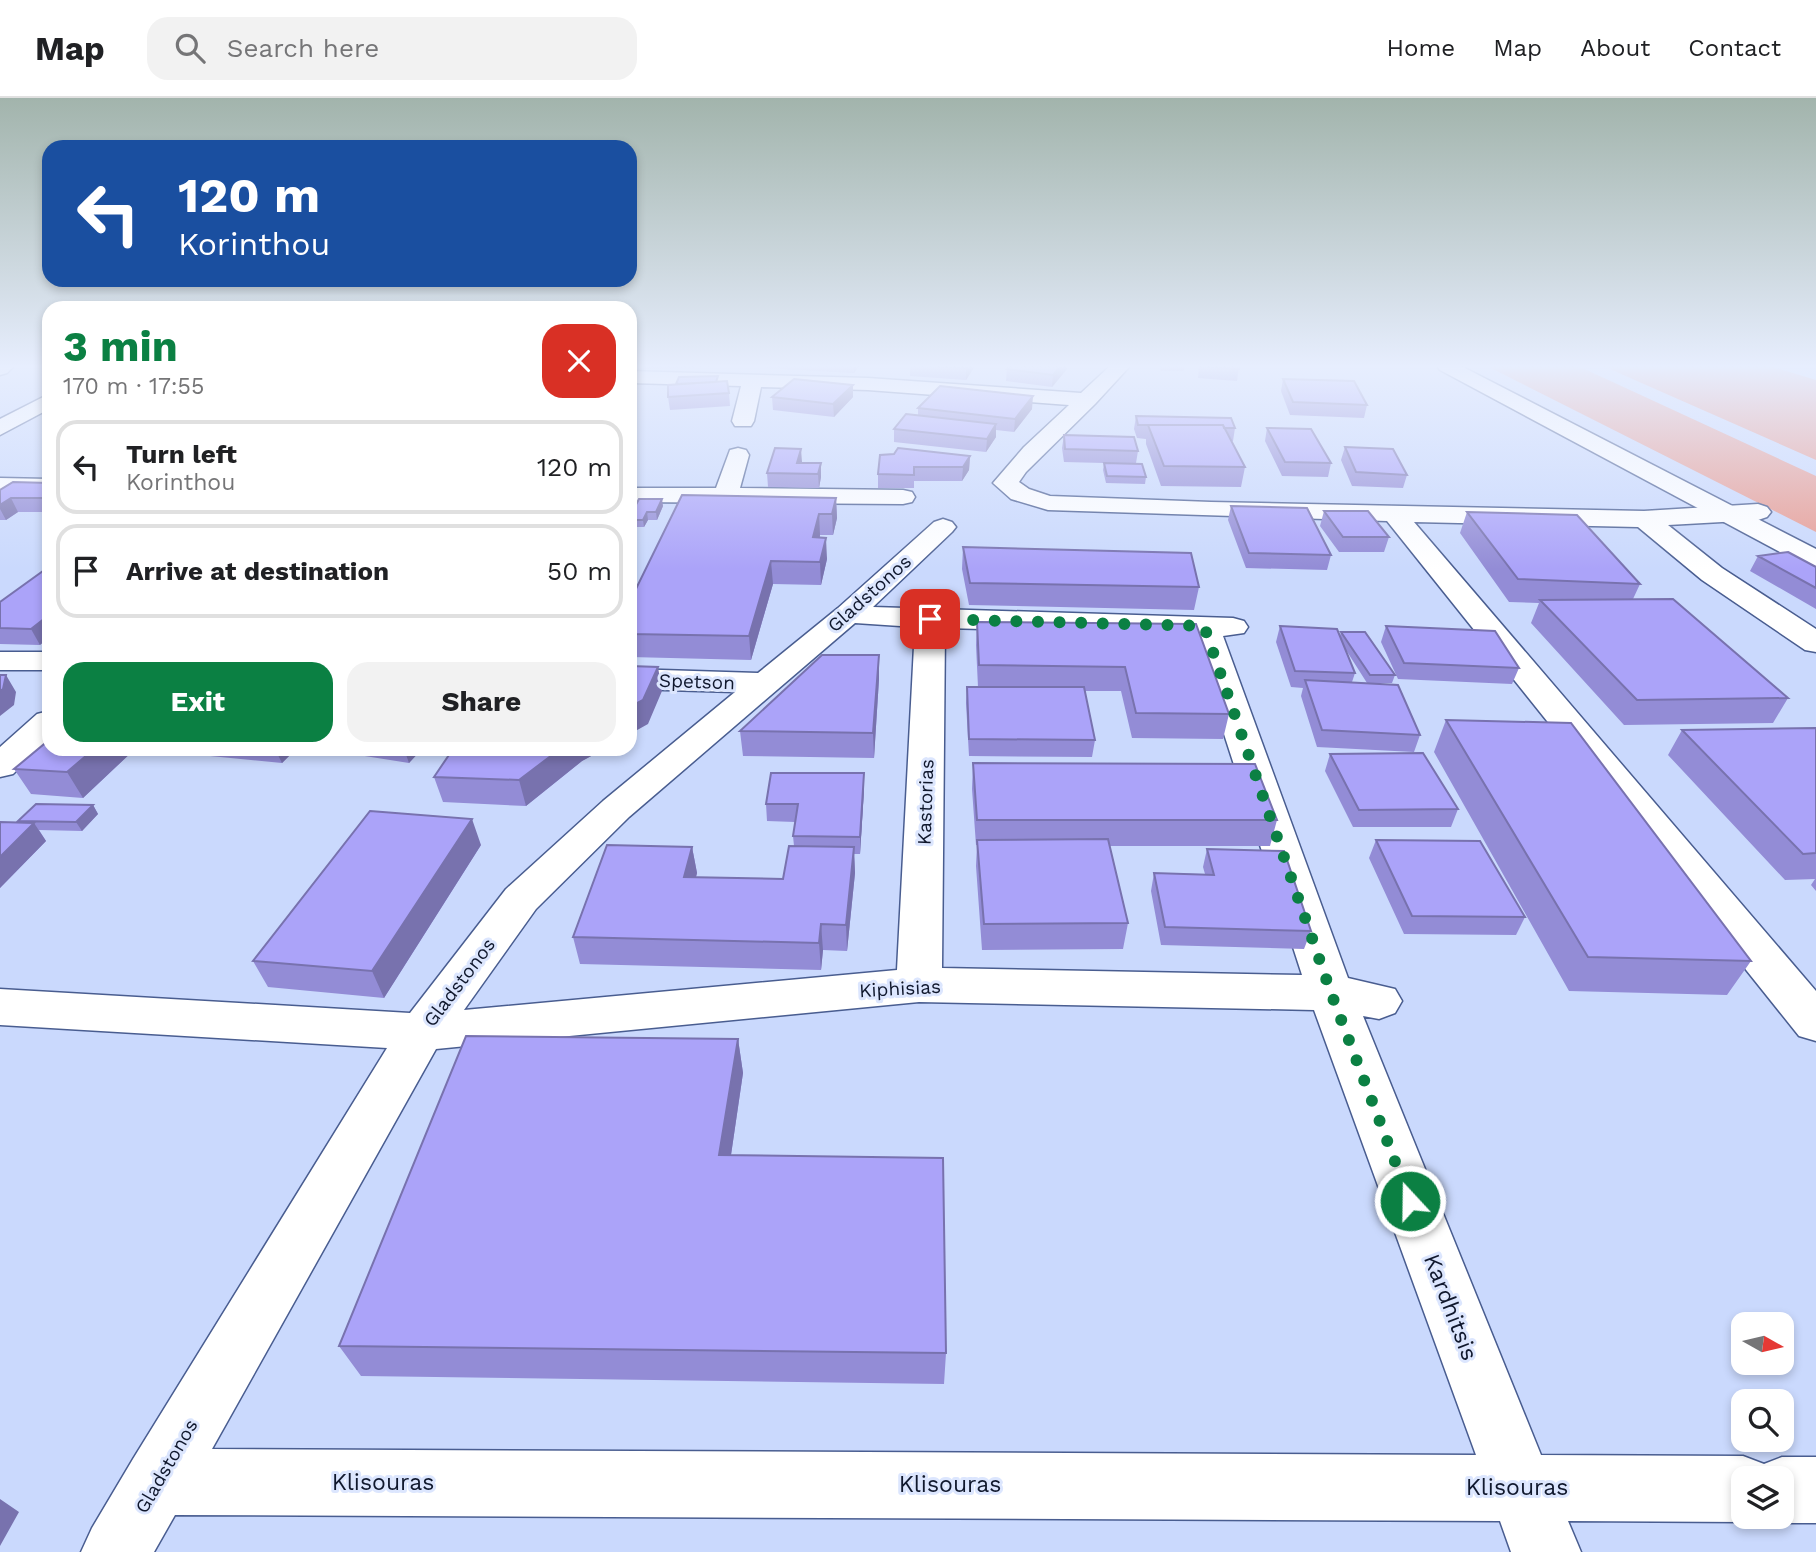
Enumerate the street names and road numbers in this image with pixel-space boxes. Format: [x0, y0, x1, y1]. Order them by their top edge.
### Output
street label: Gladstonos [823, 550, 916, 637]
street label: Spetson [659, 669, 735, 694]
street label: Kastorias [913, 759, 938, 845]
street label: Gladstonos [419, 934, 500, 1031]
street label: Kiphisias [858, 975, 942, 1002]
street label: Kardhitsis [1418, 1250, 1483, 1364]
street label: Gladstonos [130, 1415, 203, 1517]
street label: Klisouras [332, 1469, 434, 1496]
street label: Klisouras [899, 1471, 1001, 1498]
street label: Klisouras [1466, 1474, 1568, 1501]

